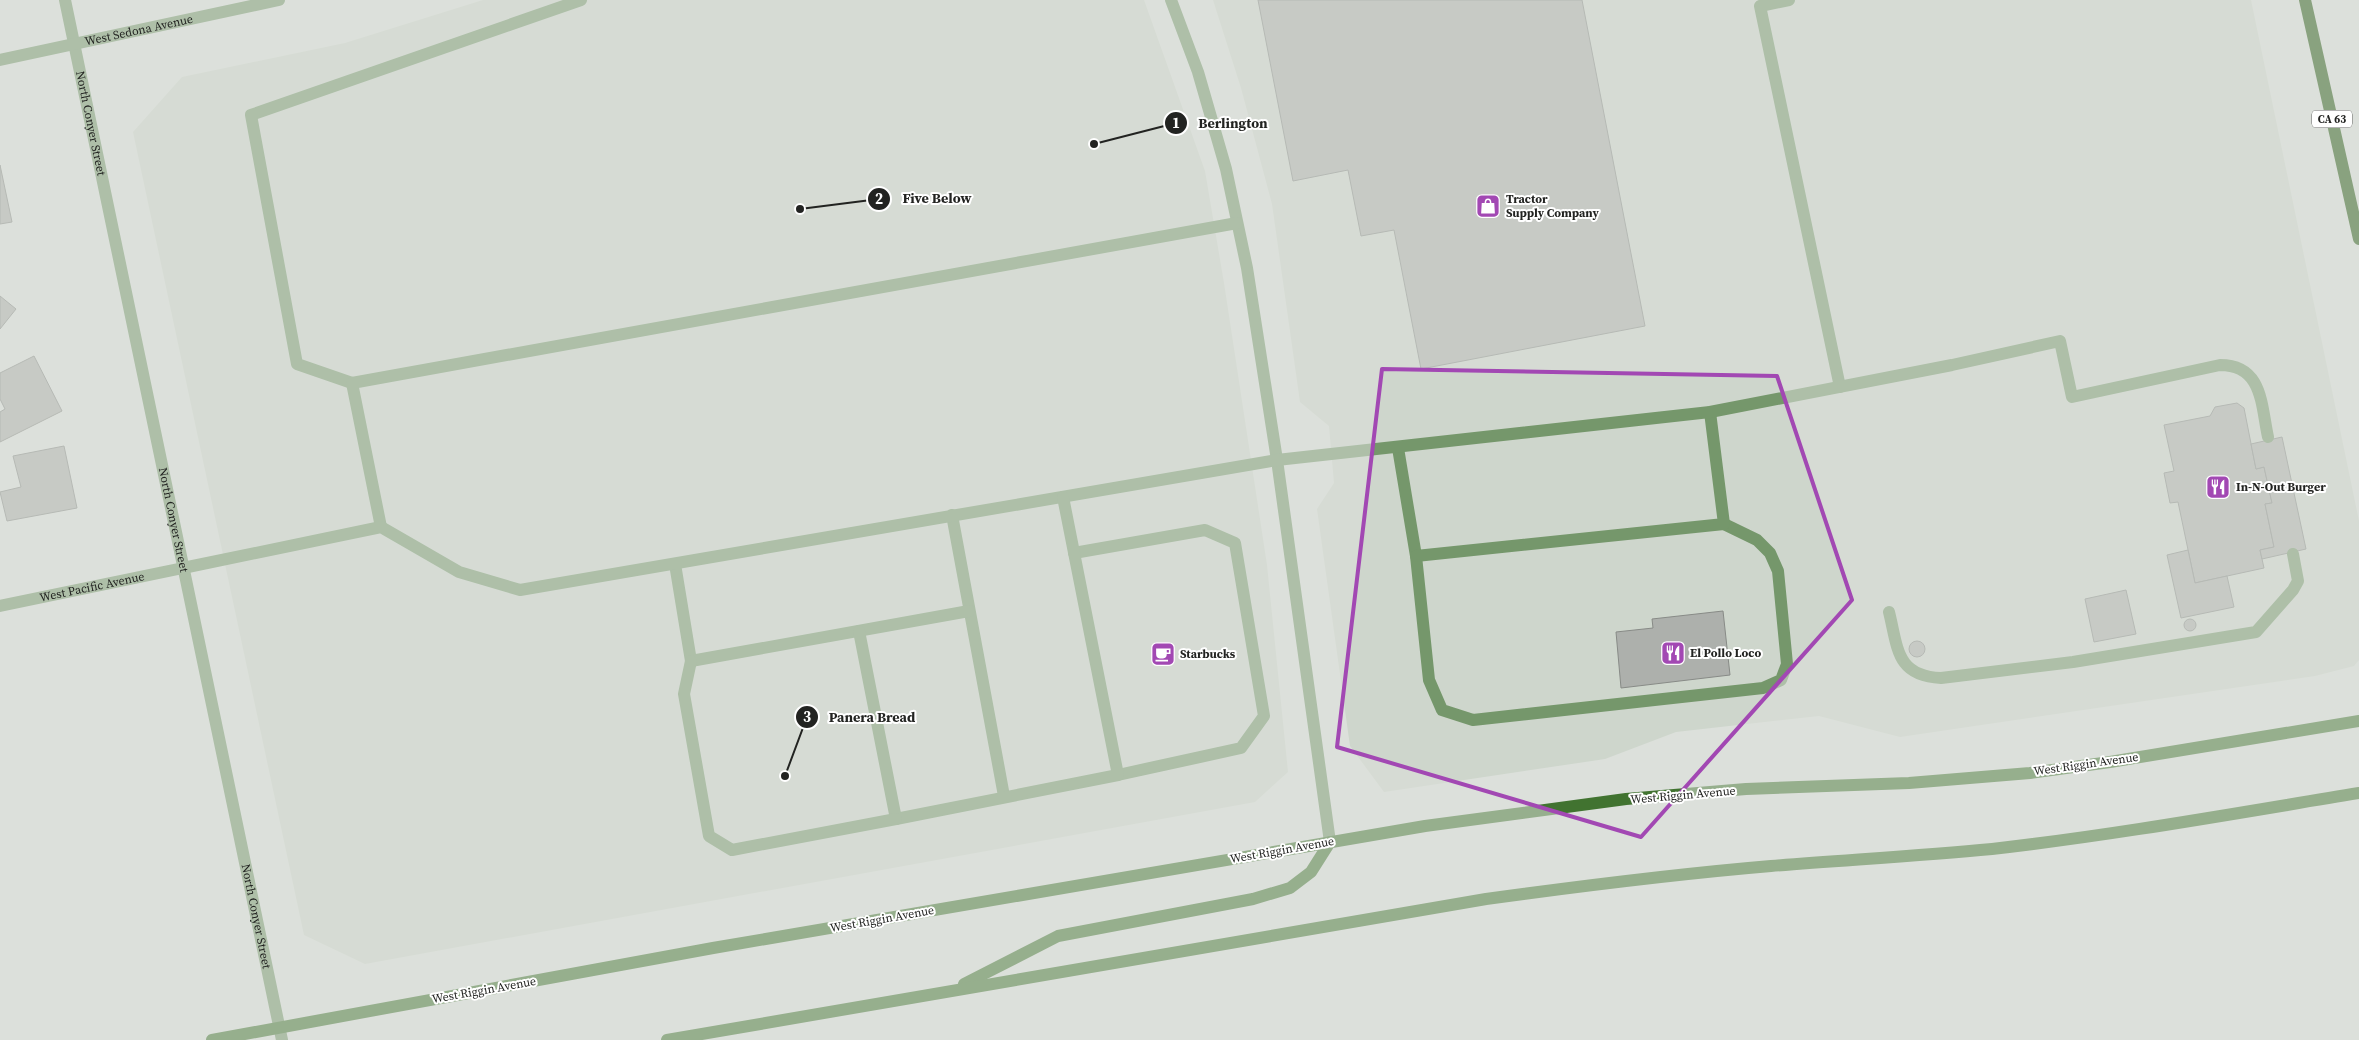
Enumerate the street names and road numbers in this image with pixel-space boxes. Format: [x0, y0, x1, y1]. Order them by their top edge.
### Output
street label: West Sedona Avenue [83, 11, 194, 50]
street label: North Conyer Street [72, 70, 109, 177]
road number: CA 63 [2312, 110, 2352, 128]
street label: North Conyer Street [155, 466, 192, 574]
street label: West Pacific Avenue [38, 568, 146, 606]
street label: West Riggin Avenue [2033, 749, 2139, 779]
street label: West Riggin Avenue [1630, 782, 1736, 808]
street label: West Riggin Avenue [1229, 833, 1335, 867]
street label: North Conyer Street [237, 862, 275, 970]
street label: West Riggin Avenue [829, 902, 935, 936]
street label: West Riggin Avenue [431, 973, 537, 1007]

